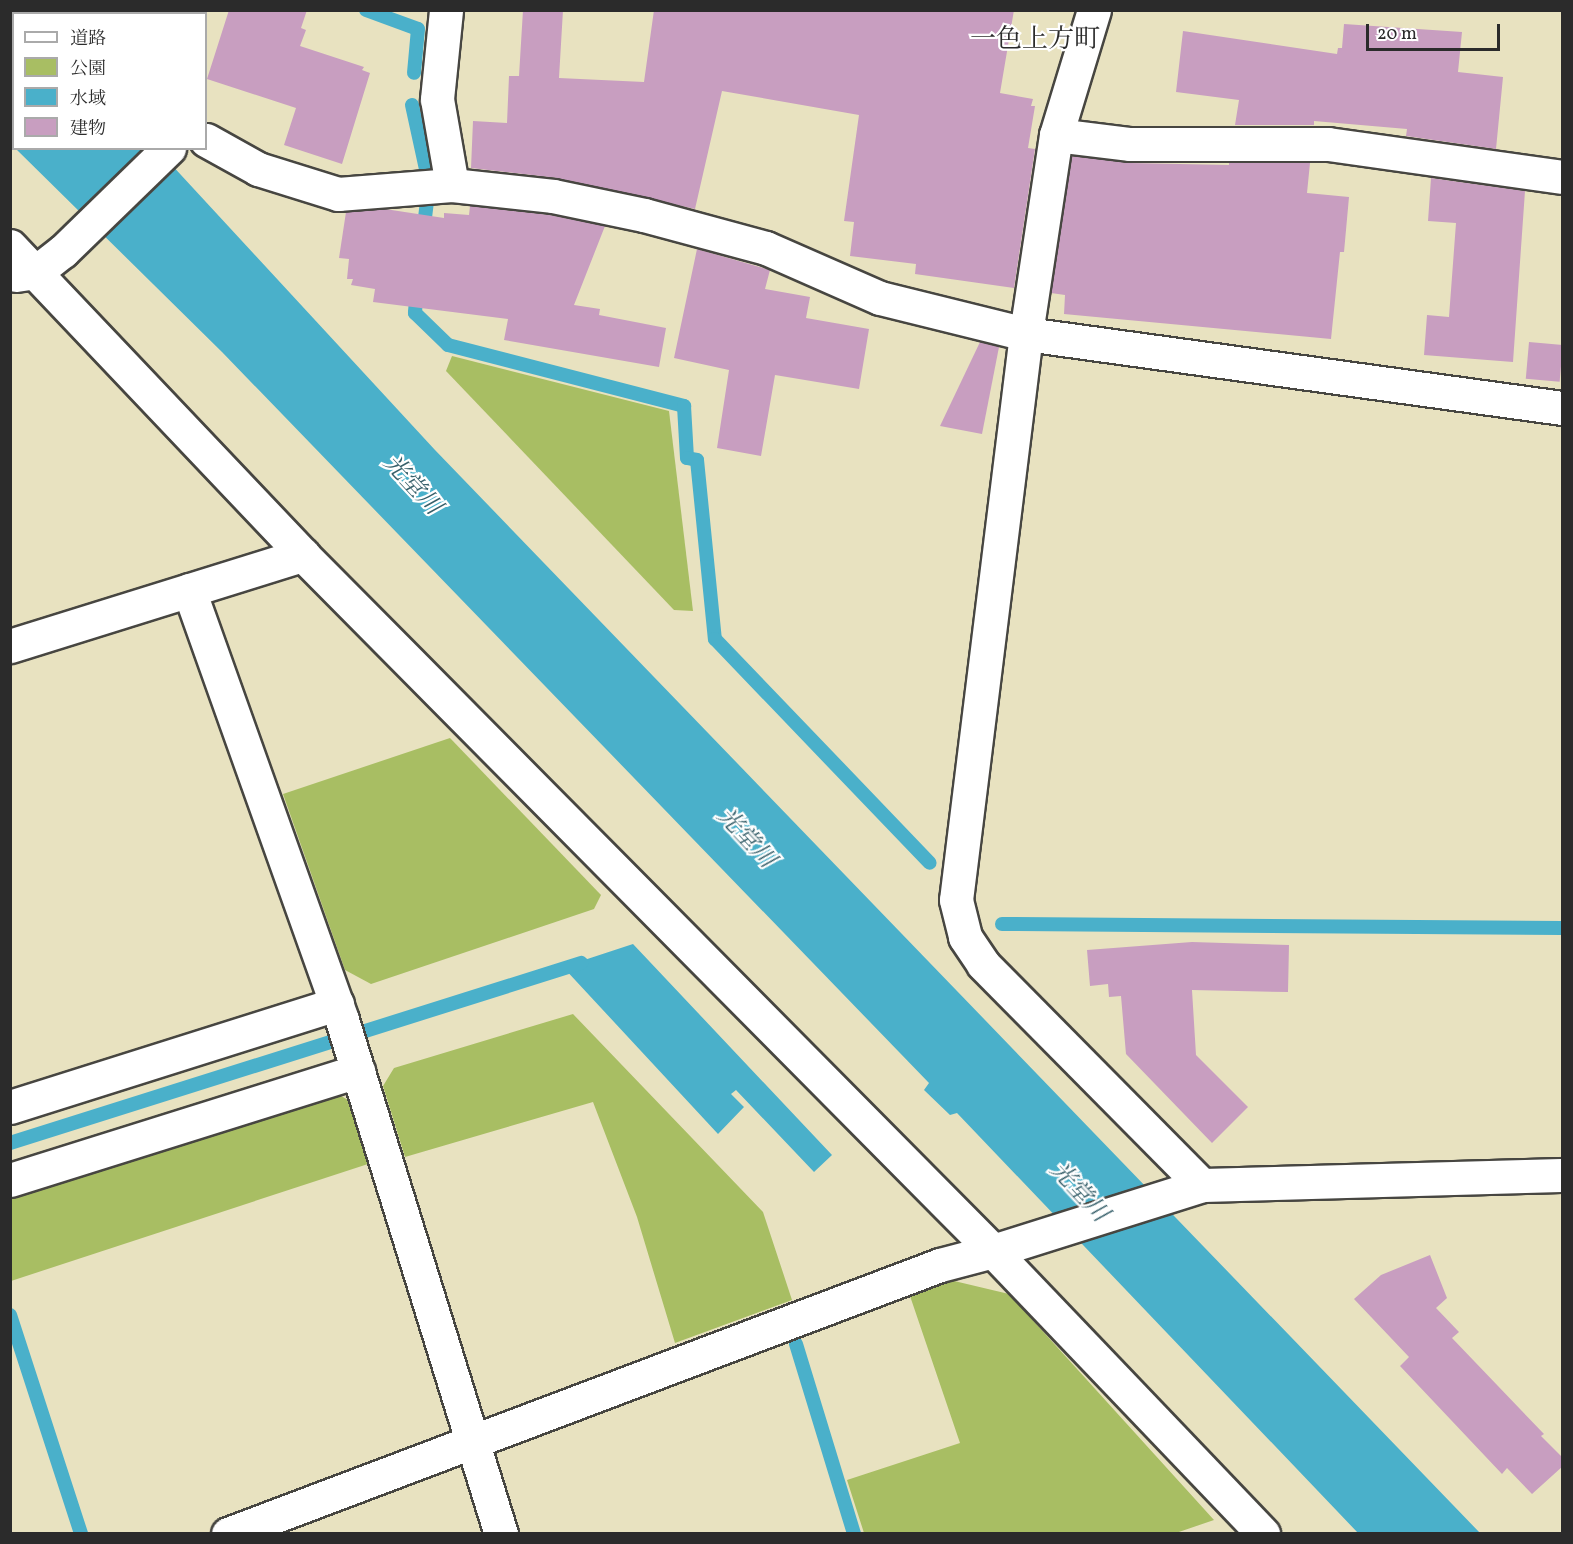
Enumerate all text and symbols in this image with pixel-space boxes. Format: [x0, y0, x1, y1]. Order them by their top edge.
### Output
legend [12, 12, 207, 150]
scale bar [1369, 12, 1502, 50]
text: 20 m [1377, 22, 1417, 47]
district label: 一色上方町 [970, 25, 1100, 57]
text: 道路 [70, 27, 106, 52]
text: 公園 [70, 57, 106, 82]
text: 水域 [70, 87, 106, 112]
text: 建物 [70, 117, 106, 142]
water label: 光堂川 [376, 450, 446, 522]
water label: 光堂川 [710, 803, 780, 875]
water label: 光堂川 [1043, 1157, 1113, 1229]

